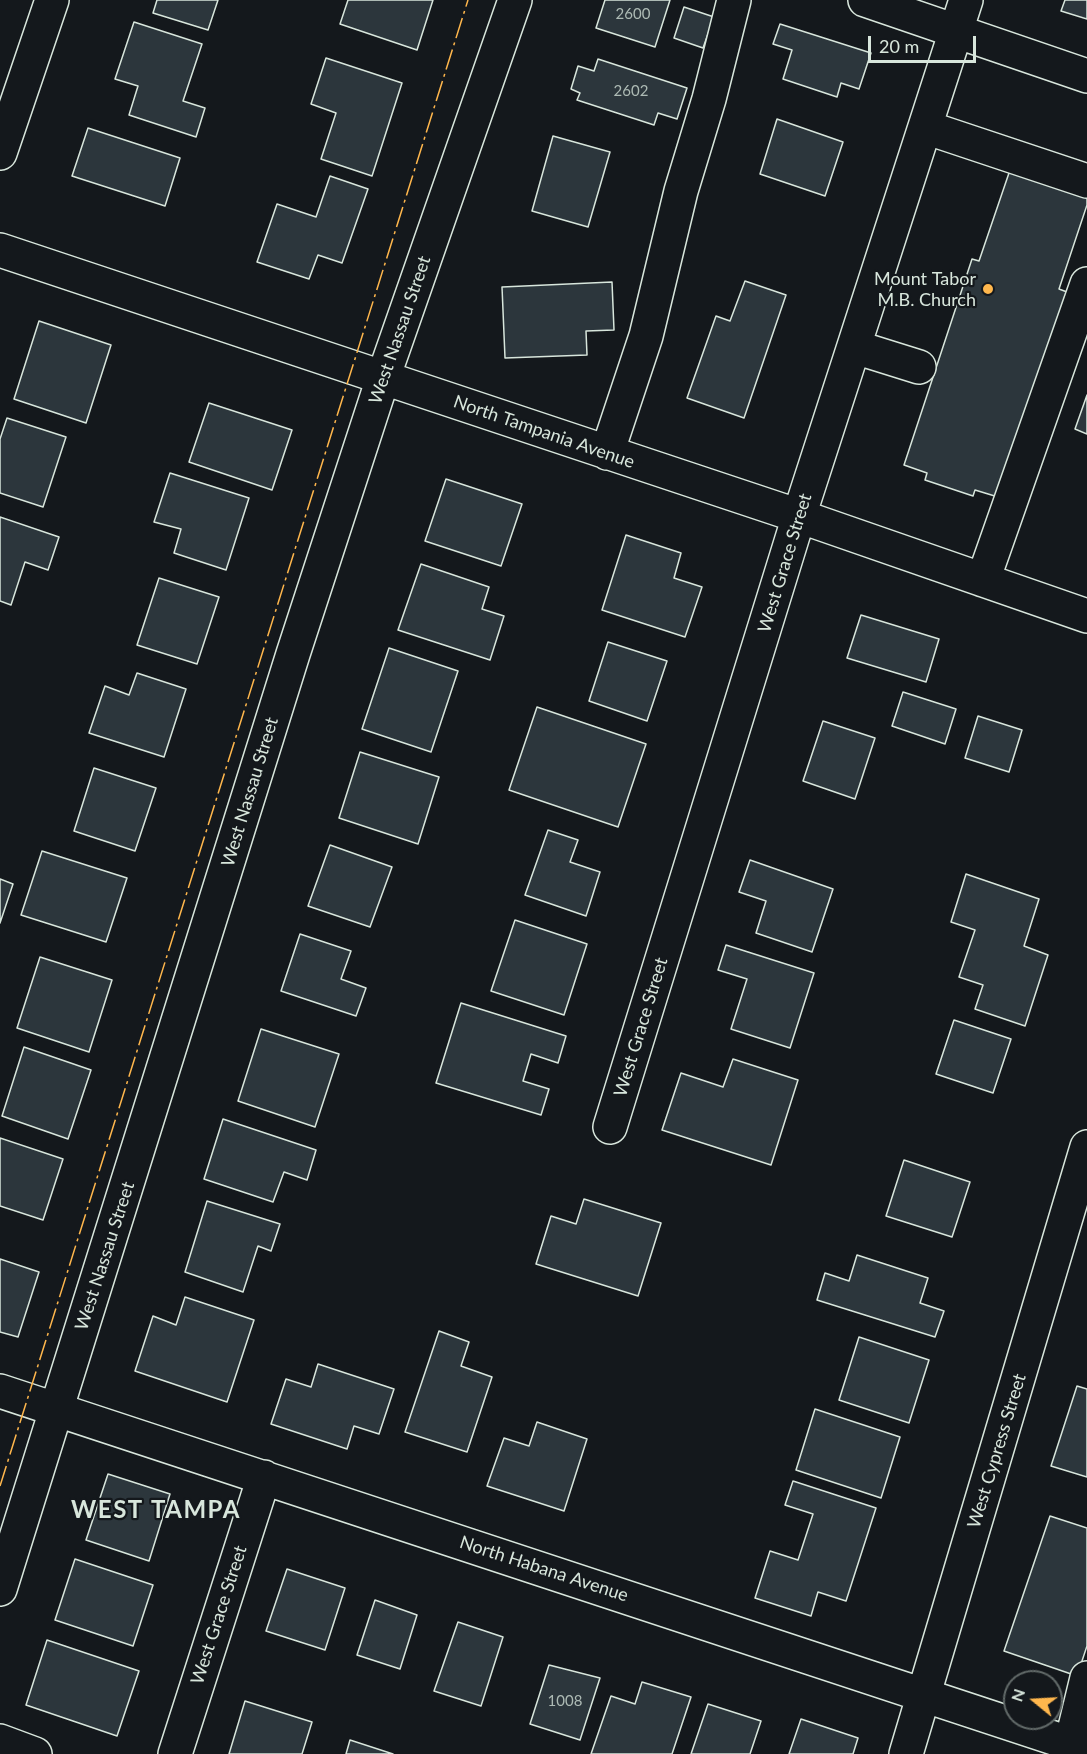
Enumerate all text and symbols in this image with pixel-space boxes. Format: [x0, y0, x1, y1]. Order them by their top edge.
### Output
house number: 2600 [616, 5, 650, 23]
scale bar [871, 24, 979, 62]
text: 20 m [879, 35, 919, 57]
house number: 2602 [614, 82, 648, 100]
street label: West Nassau Street [365, 253, 435, 407]
place label: Mount Tabor M.B. Church [874, 268, 976, 310]
marker: Mount Tabor M.B. Church [981, 282, 995, 296]
street label: North Tampania Avenue [451, 391, 637, 473]
street label: West Grace Street [754, 491, 816, 635]
street label: West Nassau Street [217, 715, 283, 869]
street label: West Grace Street [610, 955, 672, 1099]
street label: West Nassau Street [71, 1179, 139, 1333]
street label: West Cypress Street [963, 1371, 1031, 1531]
district label: WEST TAMPA [71, 1496, 241, 1524]
street label: North Habana Avenue [457, 1532, 631, 1606]
street label: West Grace Street [186, 1543, 252, 1687]
north arrow [1003, 1670, 1063, 1730]
text: N [1006, 1686, 1028, 1704]
house number: 1008 [548, 1692, 582, 1710]

